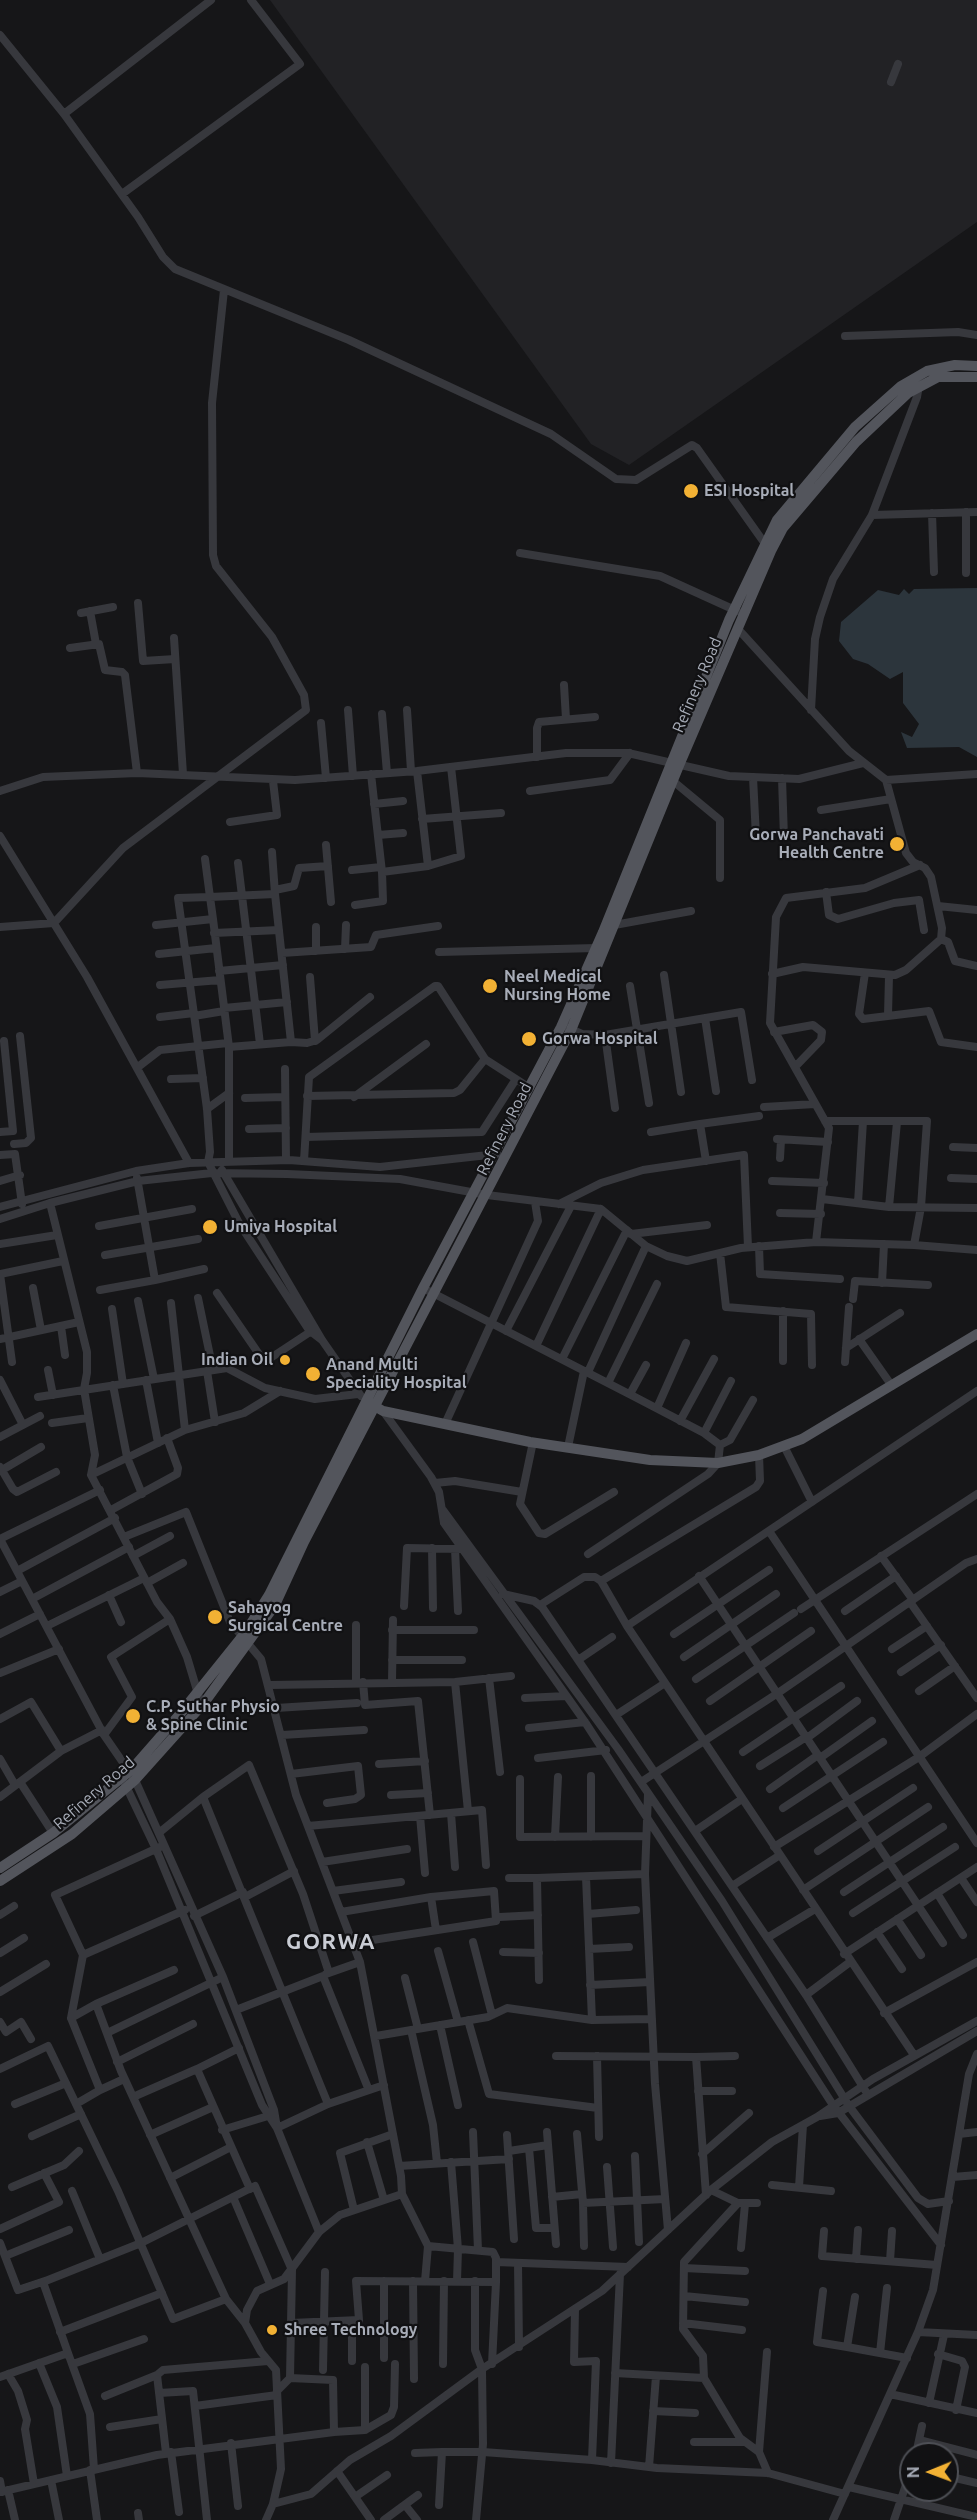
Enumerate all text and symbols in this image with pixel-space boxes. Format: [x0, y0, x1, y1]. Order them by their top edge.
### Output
place label: ESI Hospital [704, 481, 794, 501]
marker: ESI Hospital [682, 482, 700, 500]
street label: Refinery Road [668, 635, 726, 735]
place label: Gorwa Panchavati Health Centre [749, 825, 884, 863]
marker: Gorwa Panchavati Health Centre [888, 835, 906, 853]
place label: Neel Medical Nursing Home [504, 967, 611, 1005]
marker: Neel Medical Nursing Home [481, 977, 499, 995]
place label: Gorwa Hospital [542, 1029, 658, 1049]
marker: Gorwa Hospital [520, 1030, 538, 1048]
street label: Refinery Road [472, 1079, 536, 1179]
place label: Umiya Hospital [224, 1217, 337, 1237]
marker: Umiya Hospital [201, 1218, 219, 1236]
place label: Indian Oil [201, 1350, 273, 1370]
marker: Indian Oil [278, 1353, 292, 1367]
place label: Anand Multi Speciality Hospital [326, 1355, 466, 1393]
marker: Anand Multi Speciality Hospital [304, 1365, 322, 1383]
place label: Sahayog Surgical Centre [228, 1598, 343, 1636]
marker: Sahayog Surgical Centre [206, 1608, 224, 1626]
place label: C.P. Suthar Physio & Spine Clinic [146, 1697, 280, 1735]
marker: C.P. Suthar Physio & Spine Clinic [124, 1707, 142, 1725]
street label: Refinery Road [49, 1752, 139, 1834]
district label: GORWA [286, 1929, 376, 1955]
place label: Shree Technology [284, 2320, 417, 2340]
marker: Shree Technology [265, 2323, 279, 2337]
north arrow [899, 2442, 959, 2502]
text: N [904, 2466, 922, 2478]

